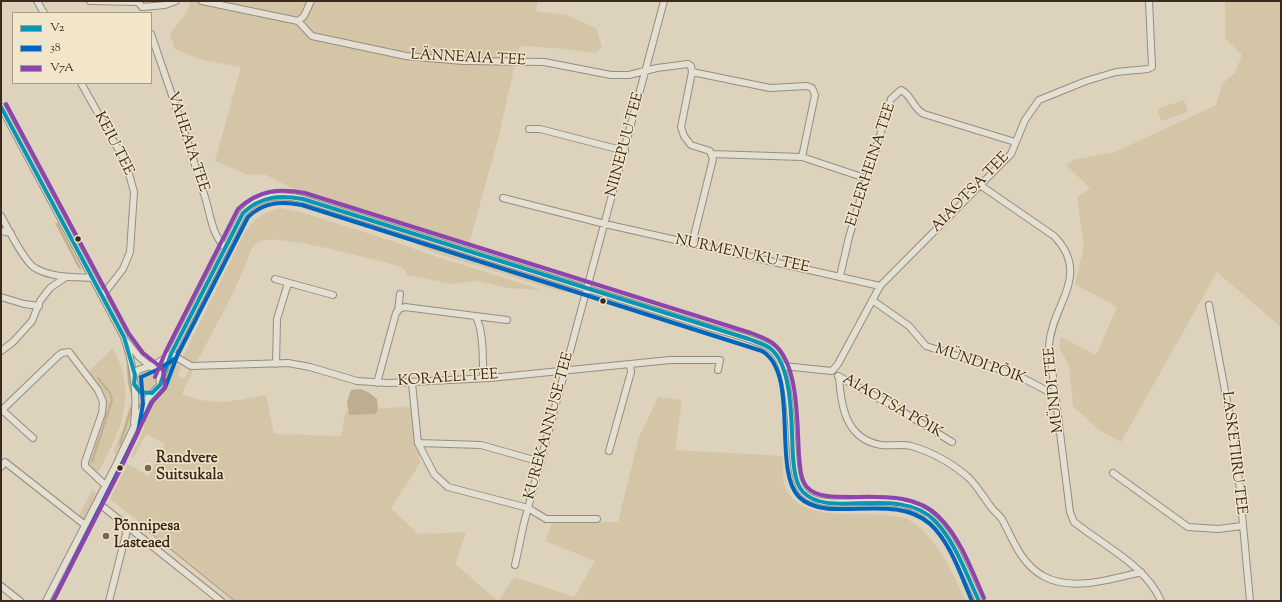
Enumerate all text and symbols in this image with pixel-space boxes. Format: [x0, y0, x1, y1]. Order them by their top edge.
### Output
legend [12, 12, 152, 84]
text: V2 [50, 19, 64, 37]
text: 38 [50, 39, 61, 57]
street label: LÄNNEAIA TEE [410, 47, 526, 71]
text: V7A [50, 59, 74, 77]
street label: VAHEAIA TEE [162, 90, 212, 194]
street label: NIINEPUU TEE [603, 91, 649, 199]
street label: ELLERHEINA TEE [844, 101, 900, 229]
street label: KEIU TEE [89, 109, 137, 179]
street label: AIAOTSA TEE [928, 149, 1014, 237]
street label: NURMENUKU TEE [673, 232, 811, 278]
unlabelled marker [73, 234, 83, 244]
unlabelled marker [598, 296, 608, 306]
street label: MÜNDI PÕIK [932, 341, 1028, 389]
street label: MÜNDI TEE [1042, 346, 1068, 434]
street label: KUREKANNUSE TEE [522, 350, 578, 502]
street label: KORALLI TEE [397, 367, 499, 391]
street label: AIAOTSA PÕIK [839, 371, 945, 443]
street label: LASKETIIRU TEE [1216, 390, 1250, 516]
place label: Randvere Suitsukala [156, 450, 224, 485]
unlabelled marker [115, 463, 125, 473]
marker: Randvere Suitsukala [143, 463, 153, 473]
place label: Põnnipesa Lasteaed [114, 518, 180, 553]
marker: Põnnipesa Lasteaed [101, 531, 111, 541]

